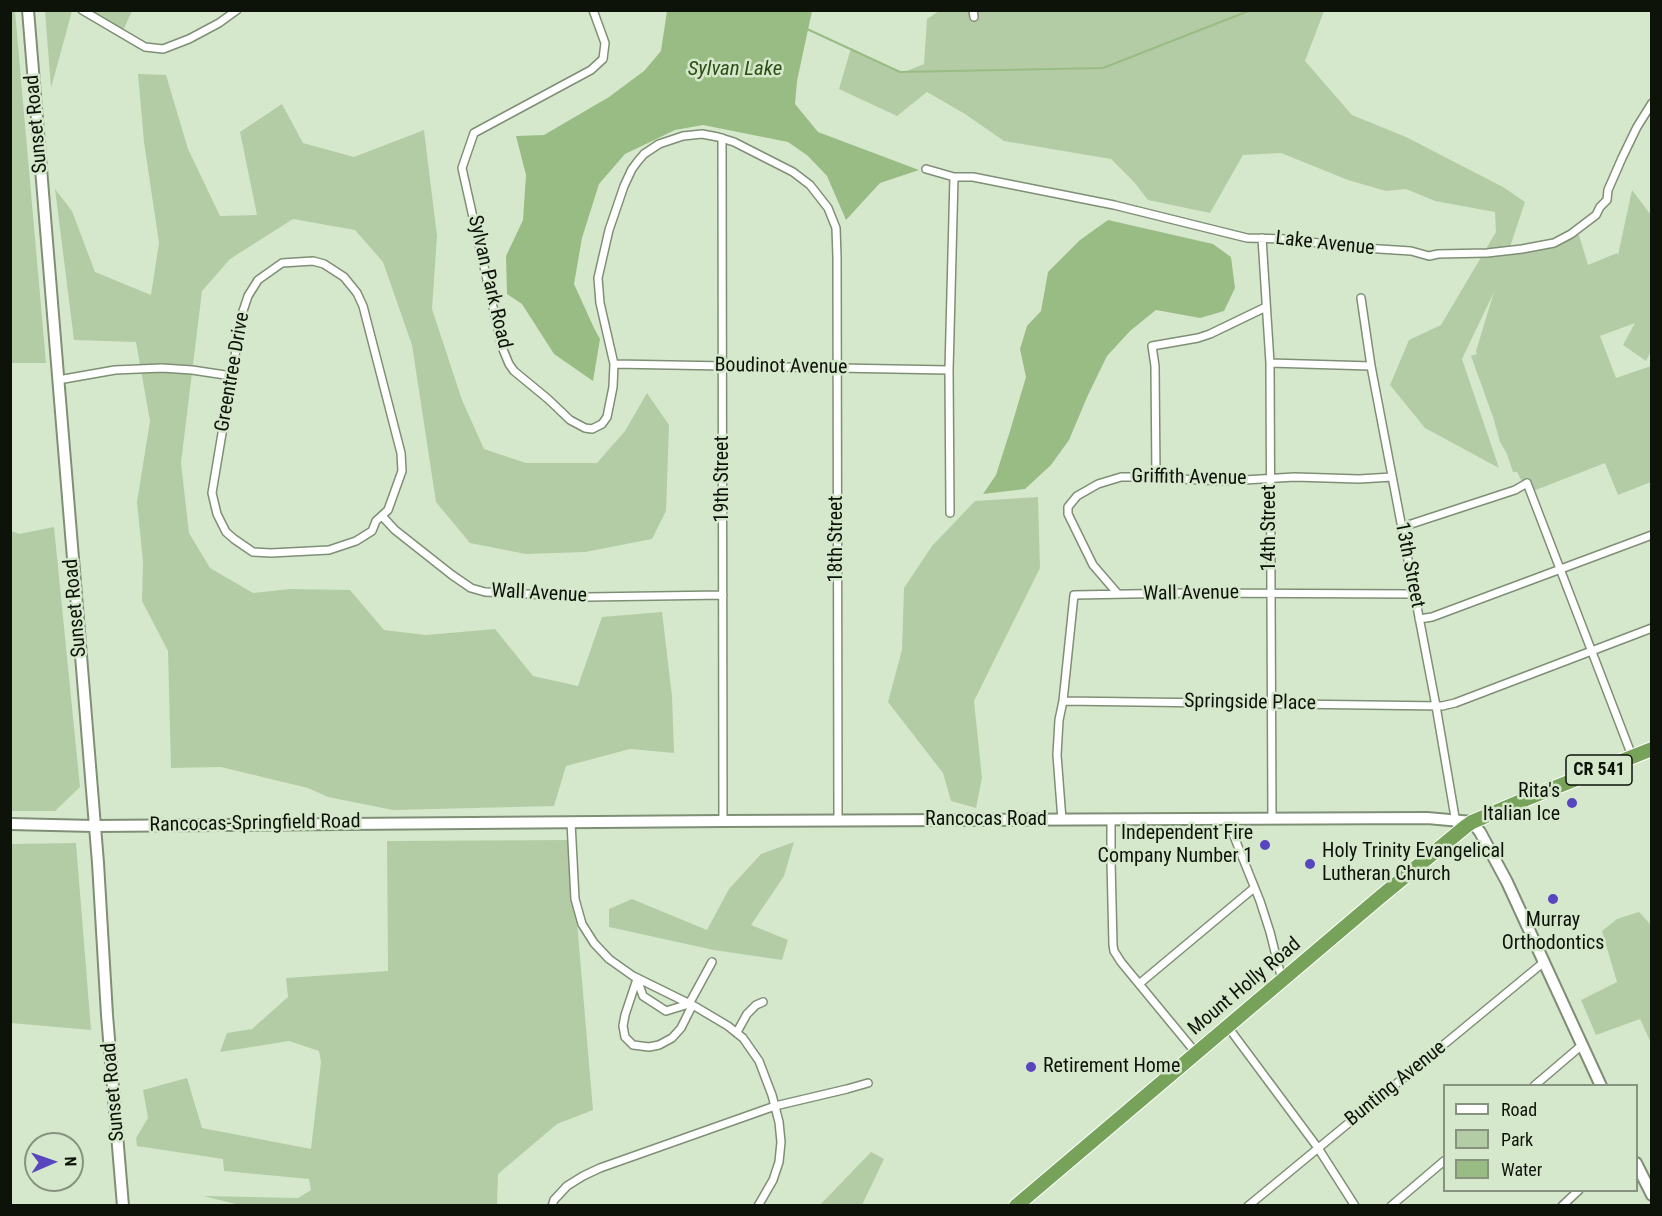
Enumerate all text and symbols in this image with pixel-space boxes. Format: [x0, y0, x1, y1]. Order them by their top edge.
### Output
water label: Sylvan Lake [688, 57, 782, 83]
street label: Sunset Road [21, 74, 53, 174]
street label: Sylvan Park Road [462, 213, 516, 351]
street label: Lake Avenue [1274, 227, 1376, 261]
street label: Greentree Drive [211, 310, 255, 434]
street label: Boudinot Avenue [714, 354, 848, 380]
street label: 19th Street [711, 436, 735, 522]
street label: Griffith Avenue [1131, 465, 1247, 491]
street label: 14th Street [1258, 485, 1282, 571]
street label: 18th Street [825, 496, 849, 582]
street label: 13th Street [1389, 520, 1429, 610]
street label: Sunset Road [60, 558, 92, 658]
street label: Wall Avenue [491, 580, 587, 608]
street label: Wall Avenue [1143, 581, 1239, 607]
street label: Springside Place [1184, 690, 1316, 716]
road number: CR 541 [1566, 755, 1632, 785]
place label: Rita's Italian Ice [1483, 780, 1560, 827]
marker: Rita's Italian Ice [1565, 796, 1579, 810]
street label: Rancocas Road [925, 808, 1047, 832]
street label: Rancocas-Springfield Road [149, 810, 361, 838]
place label: Independent Fire Company Number 1 [1098, 822, 1253, 869]
marker: Independent Fire Company Number 1 [1258, 838, 1272, 852]
place label: Holy Trinity Evangelical Lutheran Church [1322, 840, 1505, 887]
marker: Holy Trinity Evangelical Lutheran Church [1303, 857, 1317, 871]
marker: Murray Orthodontics [1546, 892, 1560, 906]
place label: Murray Orthodontics [1502, 909, 1604, 956]
street label: Mount Holly Road [1184, 933, 1306, 1041]
street label: Bunting Avenue [1341, 1036, 1451, 1132]
street label: Sunset Road [98, 1042, 130, 1142]
place label: Retirement Home [1043, 1055, 1180, 1079]
marker: Retirement Home [1024, 1060, 1038, 1074]
legend [1443, 1084, 1638, 1192]
text: Road [1501, 1099, 1537, 1120]
text: Park [1501, 1129, 1533, 1150]
north arrow [24, 1132, 84, 1192]
text: N [61, 1156, 80, 1167]
text: Water [1501, 1159, 1542, 1180]

